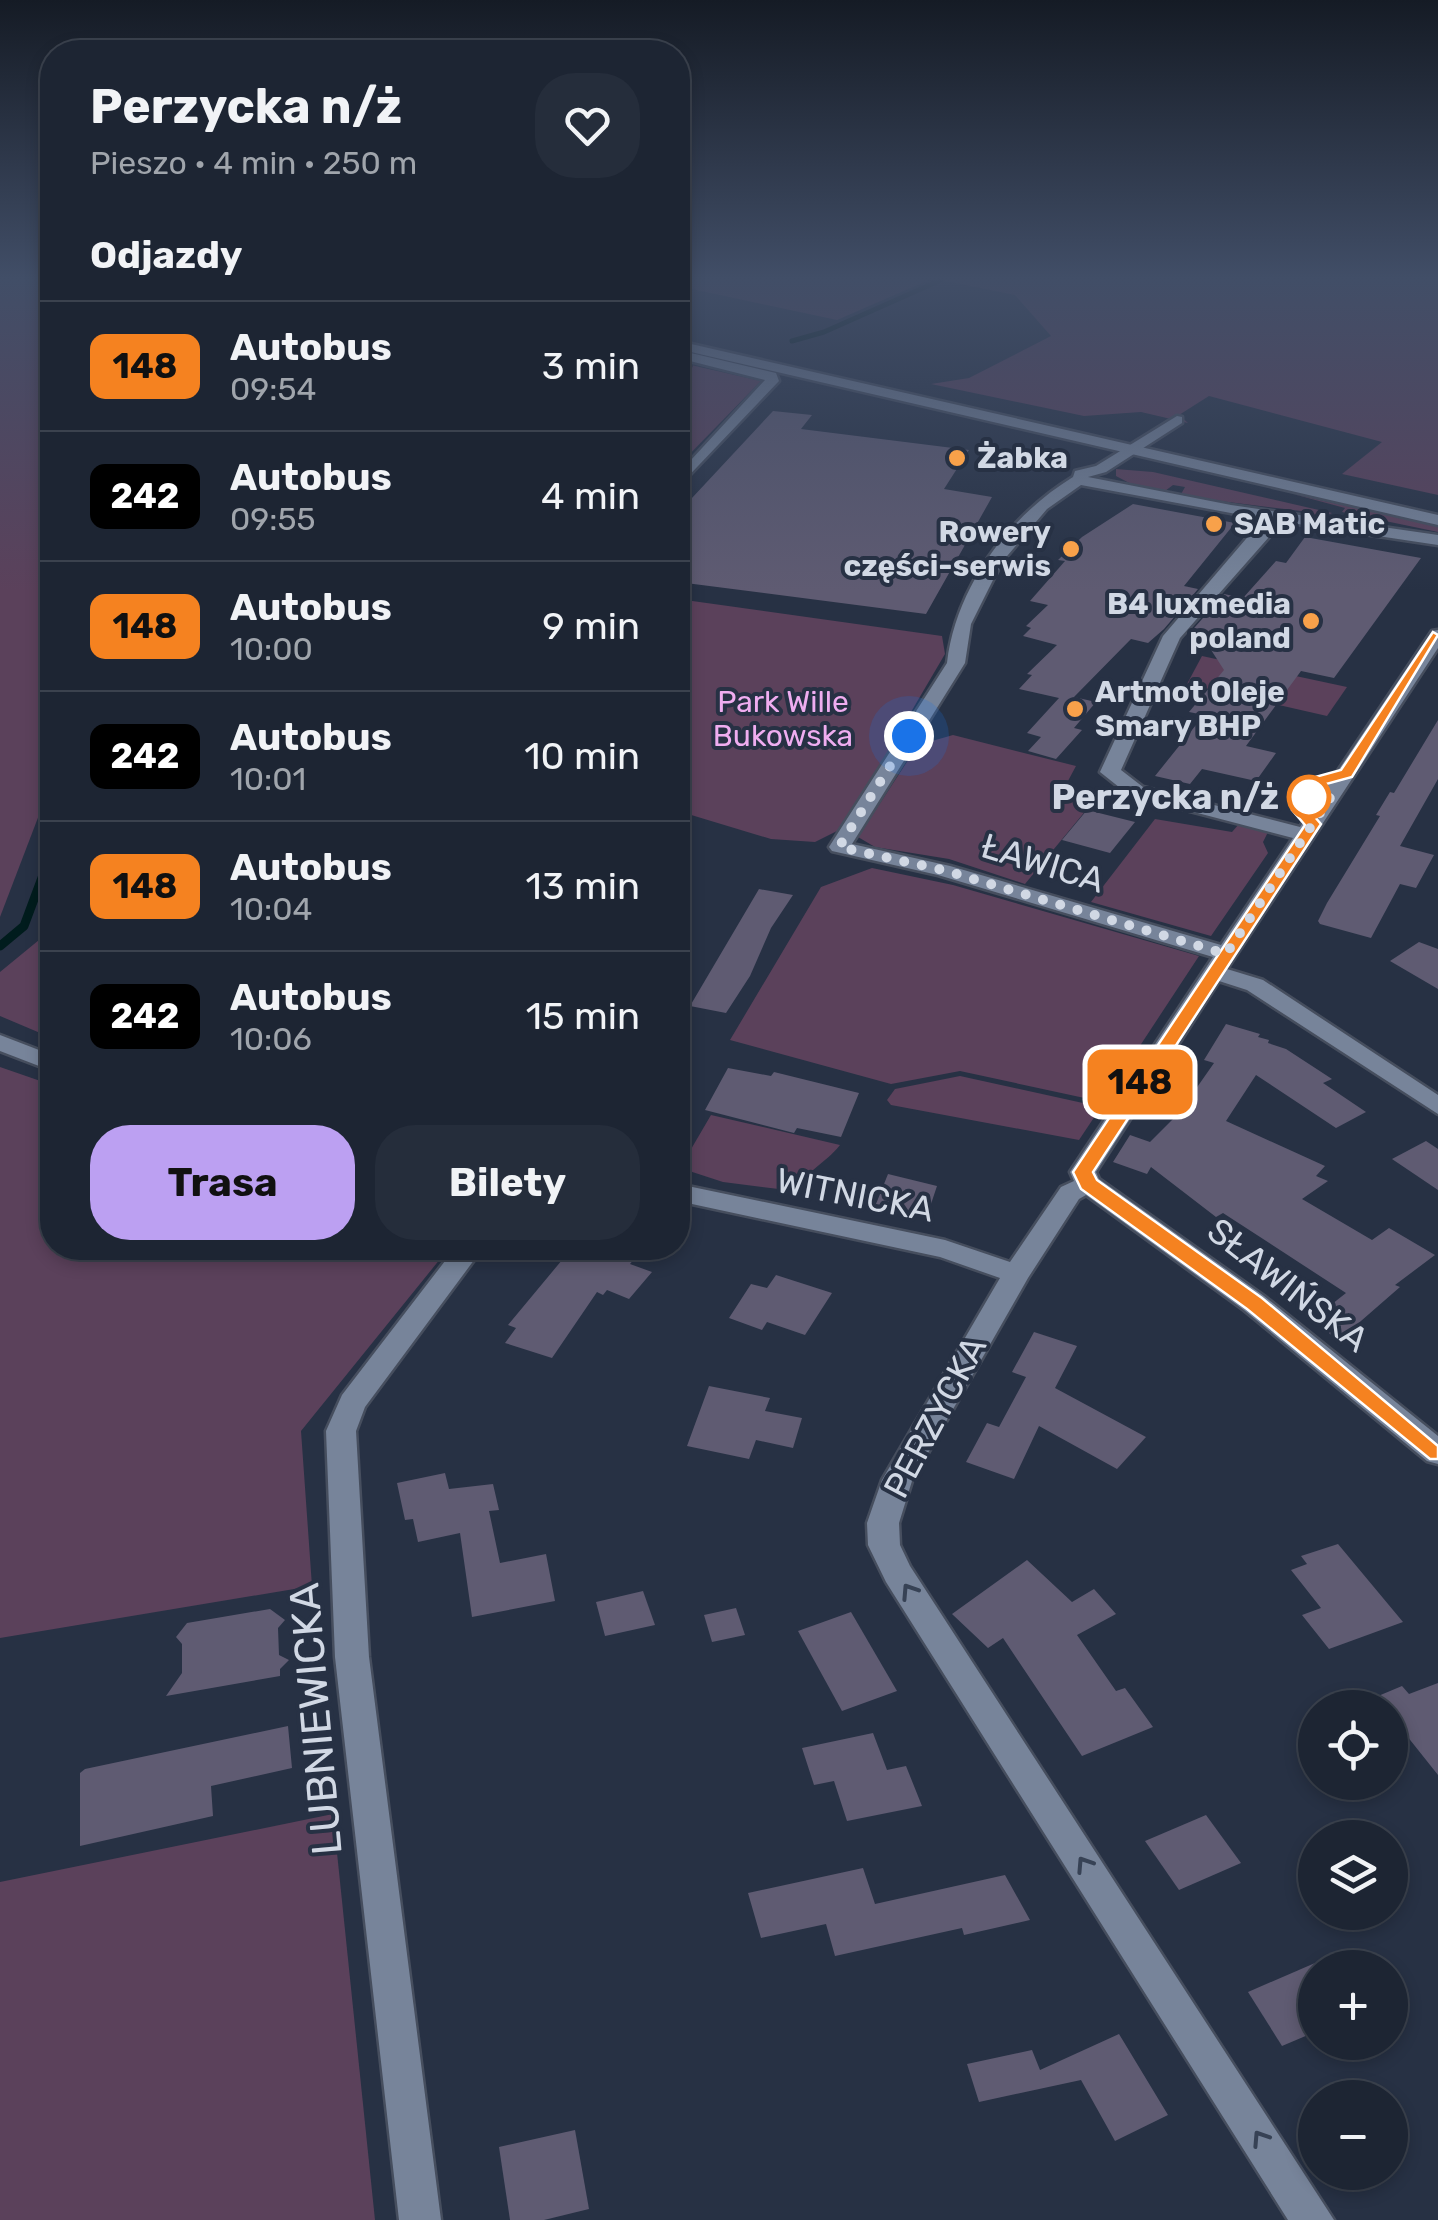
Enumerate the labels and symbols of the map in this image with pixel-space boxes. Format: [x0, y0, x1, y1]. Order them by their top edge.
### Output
place label: Żabka [977, 440, 1068, 476]
marker: Żabka [946, 447, 968, 469]
place label: SAB Matic [1234, 506, 1385, 542]
marker: SAB Matic [1203, 513, 1225, 535]
place label: Rowery części-serwis [843, 514, 1051, 584]
marker: Rowery części-serwis [1060, 538, 1082, 560]
place label: B4 luxmedia poland [1107, 586, 1291, 656]
marker: B4 luxmedia poland [1300, 610, 1322, 632]
place label: Artmot Oleje Smary BHP [1095, 674, 1285, 744]
park label: Park Wille Bukowska [713, 684, 853, 754]
marker: Artmot Oleje Smary BHP [1064, 698, 1086, 720]
your location [884, 711, 934, 761]
place label: Perzycka n/ż [1051, 776, 1279, 818]
marker: Perzycka n/ż [1288, 776, 1330, 818]
street label: ŁAWICA [976, 824, 1110, 902]
line badge: 148 [1082, 1050, 1198, 1114]
street label: WITNICKA [773, 1159, 937, 1231]
street label: SŁAWIŃSKA [1199, 1209, 1377, 1361]
street label: PERZYCKA [875, 1329, 995, 1505]
street label: LUBNIEWICKA [279, 1581, 353, 1857]
one-way arrow [902, 1584, 921, 1602]
one-way arrow [1078, 1857, 1097, 1875]
one-way arrow [1253, 2131, 1272, 2149]

